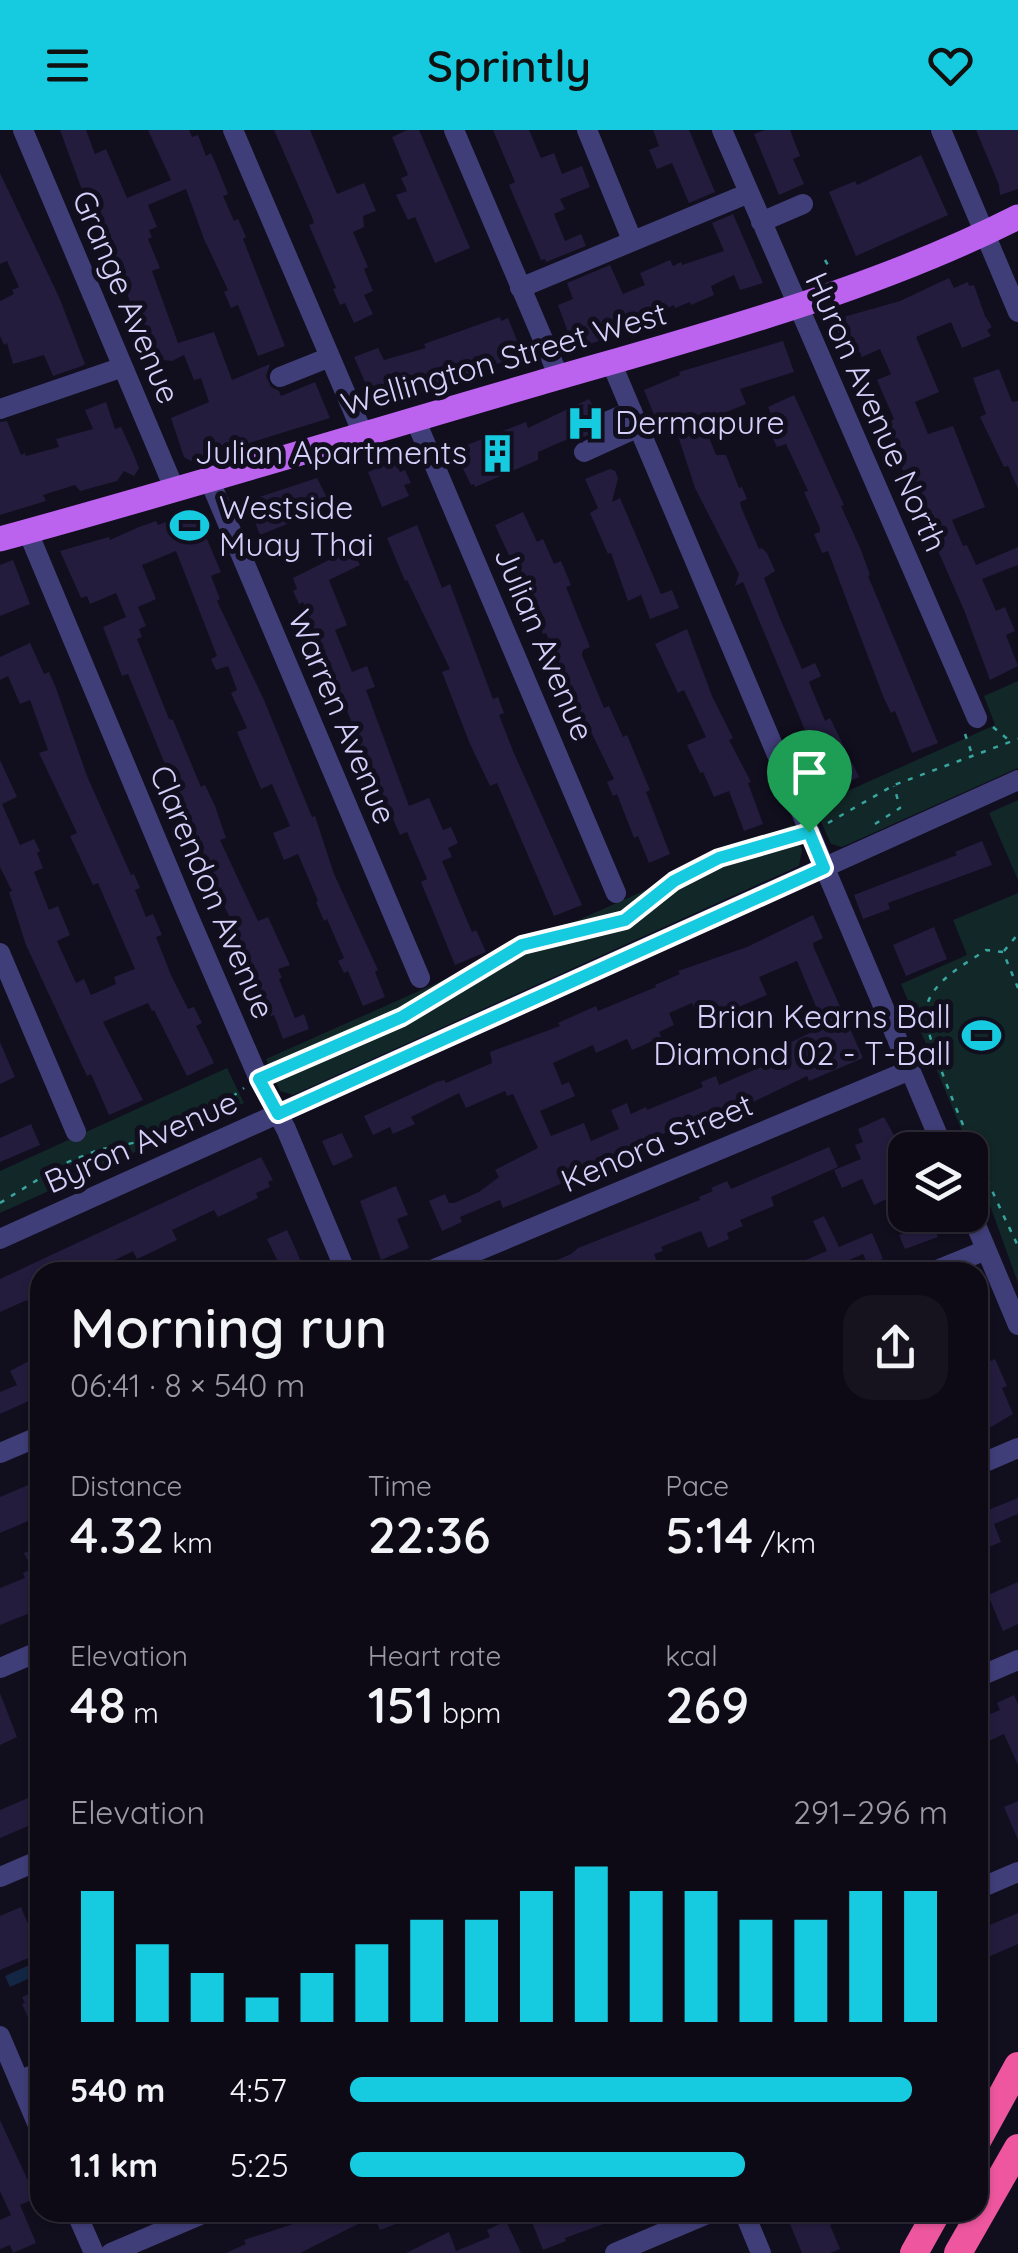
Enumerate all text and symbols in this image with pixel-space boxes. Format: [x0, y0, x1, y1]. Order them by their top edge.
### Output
text: Sprintly [427, 37, 591, 93]
icon: menu [40, 38, 95, 93]
icon: heart [923, 38, 978, 93]
street label: Grange Avenue [64, 184, 190, 409]
street label: Huron Avenue North [797, 266, 957, 557]
street label: Wellington Street West [337, 292, 671, 424]
hospital icon: Dermapure [564, 402, 606, 444]
place label: Dermapure [615, 402, 785, 442]
place label: Julian Apartments [195, 432, 467, 472]
building icon: Julian Apartments [476, 432, 518, 474]
place label: Westside Muay Thai [219, 487, 374, 564]
sports icon: Westside Muay Thai [168, 505, 210, 547]
street label: Julian Avenue [486, 541, 604, 747]
street label: Warren Avenue [280, 604, 406, 830]
pin [767, 730, 852, 833]
icon: arrive [782, 745, 837, 800]
street label: Clarendon Avenue [142, 759, 284, 1024]
place label: Brian Kearns Ball Diamond 02 - T-Ball [653, 996, 951, 1073]
sports icon: Brian Kearns Ball Diamond 02 - T-Ball [960, 1014, 1002, 1056]
street label: Byron Avenue [38, 1081, 243, 1201]
street label: Kenora Street [555, 1084, 758, 1200]
map controls [888, 1132, 988, 1232]
button: layers [888, 1132, 988, 1232]
text: Morning run [70, 1293, 387, 1362]
button: share [843, 1295, 948, 1400]
text: 06:41 · 8 × 540 m [70, 1365, 305, 1405]
text: Distance [70, 1468, 182, 1503]
text: Time [368, 1468, 432, 1503]
text: Pace [665, 1468, 729, 1503]
text: 4.32 [70, 1503, 165, 1566]
text: 22:36 [368, 1503, 490, 1566]
text: 5:14 [665, 1503, 753, 1566]
text: km [165, 1525, 213, 1560]
text: /km [753, 1525, 816, 1560]
text: Elevation [70, 1638, 188, 1673]
text: Heart rate [368, 1638, 501, 1673]
text: kcal [665, 1638, 718, 1673]
text: 48 [70, 1673, 126, 1736]
text: 151 [368, 1673, 434, 1736]
text: 269 [665, 1673, 749, 1736]
text: m [126, 1695, 159, 1730]
text: bpm [434, 1695, 501, 1730]
text: Elevation [70, 1792, 205, 1832]
text: 291–296 m [793, 1792, 948, 1832]
text: 540 m [70, 2070, 165, 2110]
text: 4:57 [230, 2070, 287, 2110]
text: 1.1 km [70, 2145, 158, 2185]
text: 5:25 [230, 2145, 289, 2185]

